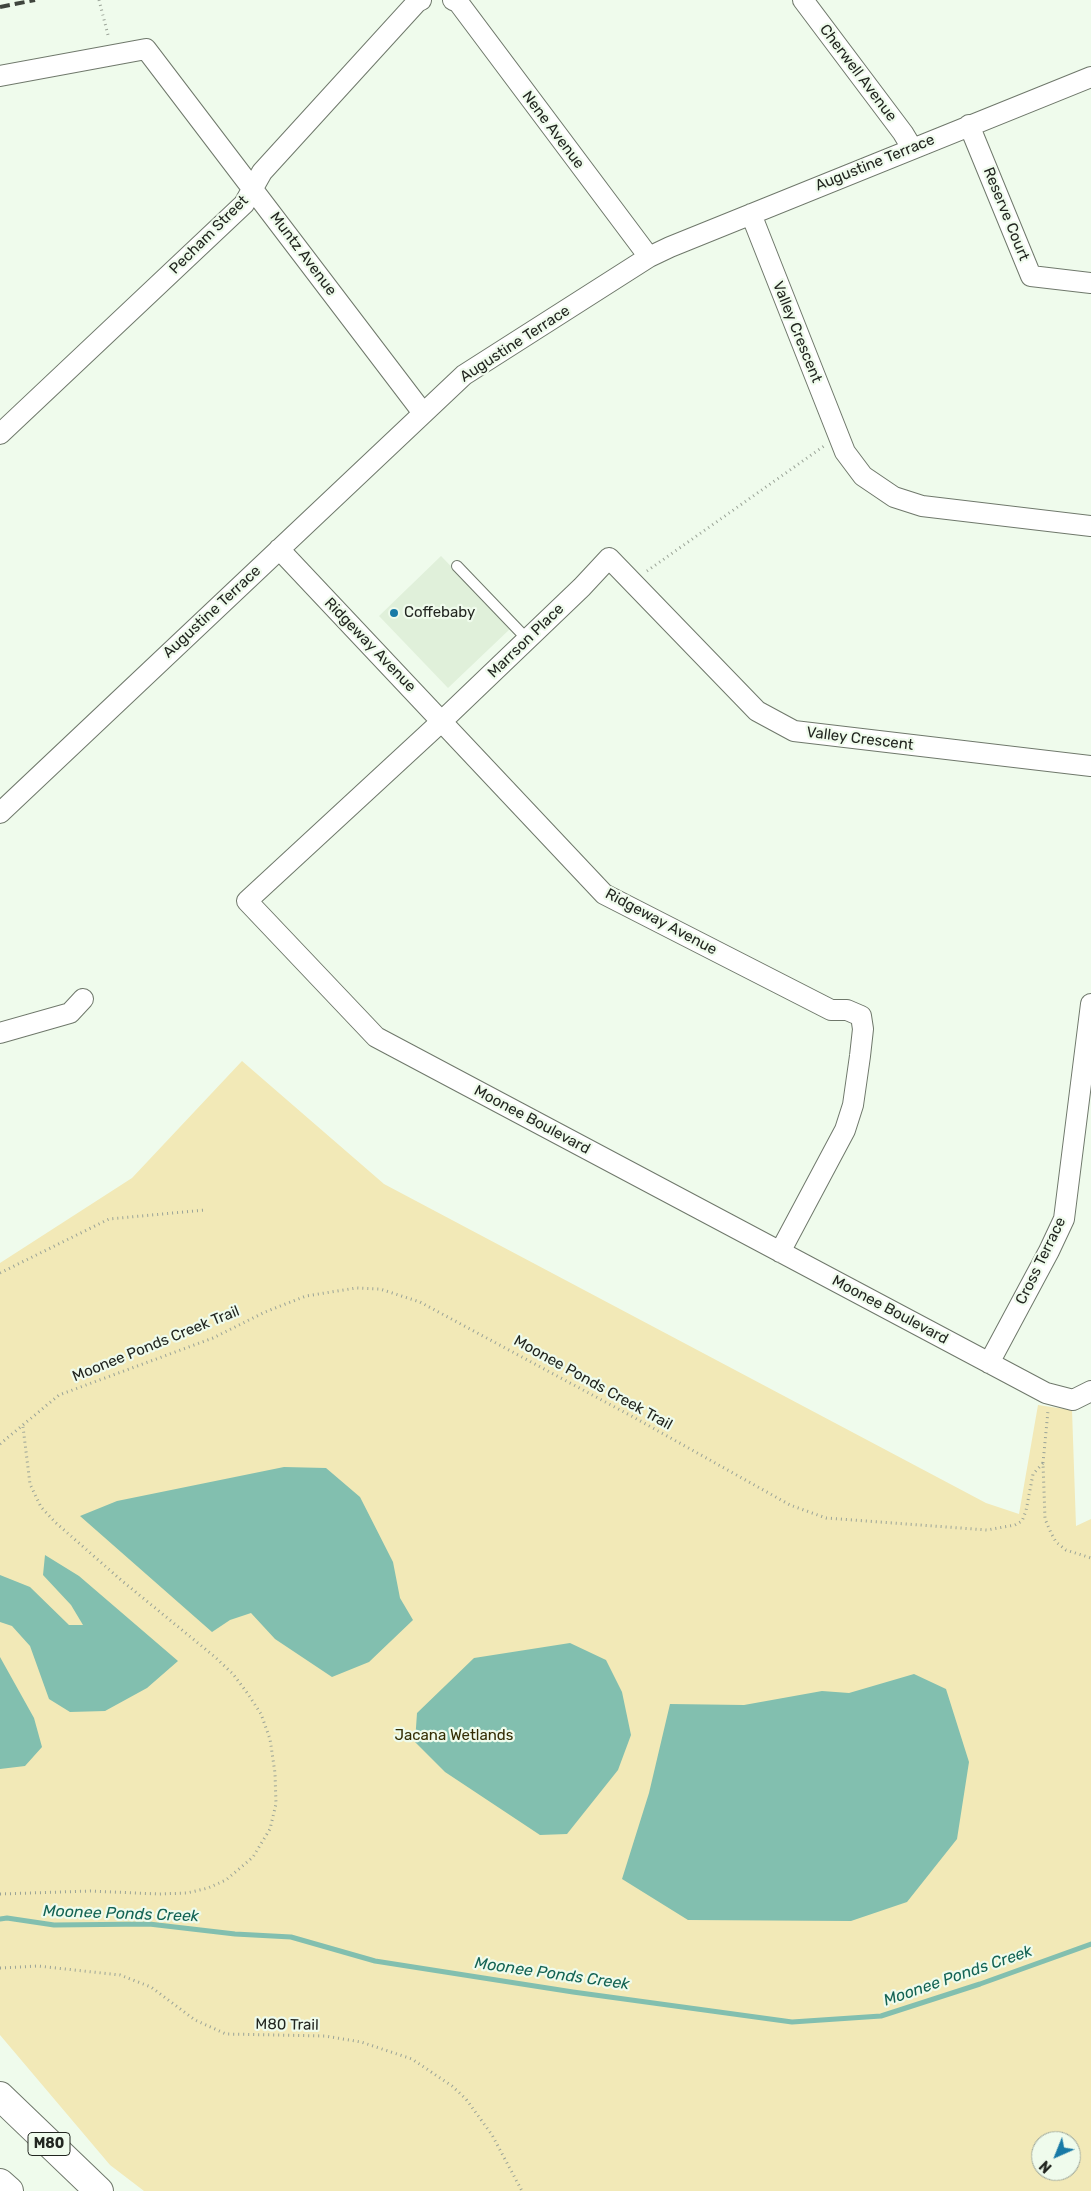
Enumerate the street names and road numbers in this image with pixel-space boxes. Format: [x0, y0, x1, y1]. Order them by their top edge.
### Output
street label: Cherwell Avenue [816, 21, 900, 125]
street label: Nene Avenue [518, 88, 588, 172]
street label: Augustine Terrace [813, 131, 937, 195]
street label: Reserve Court [979, 165, 1033, 263]
street label: Pecham Street [166, 192, 252, 278]
street label: Muntz Avenue [266, 209, 340, 299]
street label: Valley Crescent [768, 279, 826, 385]
street label: Augustine Terrace [457, 302, 573, 386]
street label: Augustine Terrace [159, 562, 265, 662]
street label: Ridgeway Avenue [320, 594, 420, 696]
street label: Marrson Place [484, 600, 568, 682]
street label: Valley Crescent [805, 724, 915, 754]
street label: Ridgeway Avenue [602, 885, 720, 959]
street label: Moonee Boulevard [471, 1082, 593, 1158]
street label: Cross Terrace [1012, 1214, 1070, 1308]
street label: Moonee Boulevard [829, 1272, 951, 1348]
street label: Moonee Ponds Creek Trail [70, 1302, 242, 1386]
street label: Moonee Ponds Creek Trail [511, 1332, 675, 1434]
street label: M80 Trail [255, 2015, 319, 2035]
road number: M80 [28, 2132, 70, 2156]

